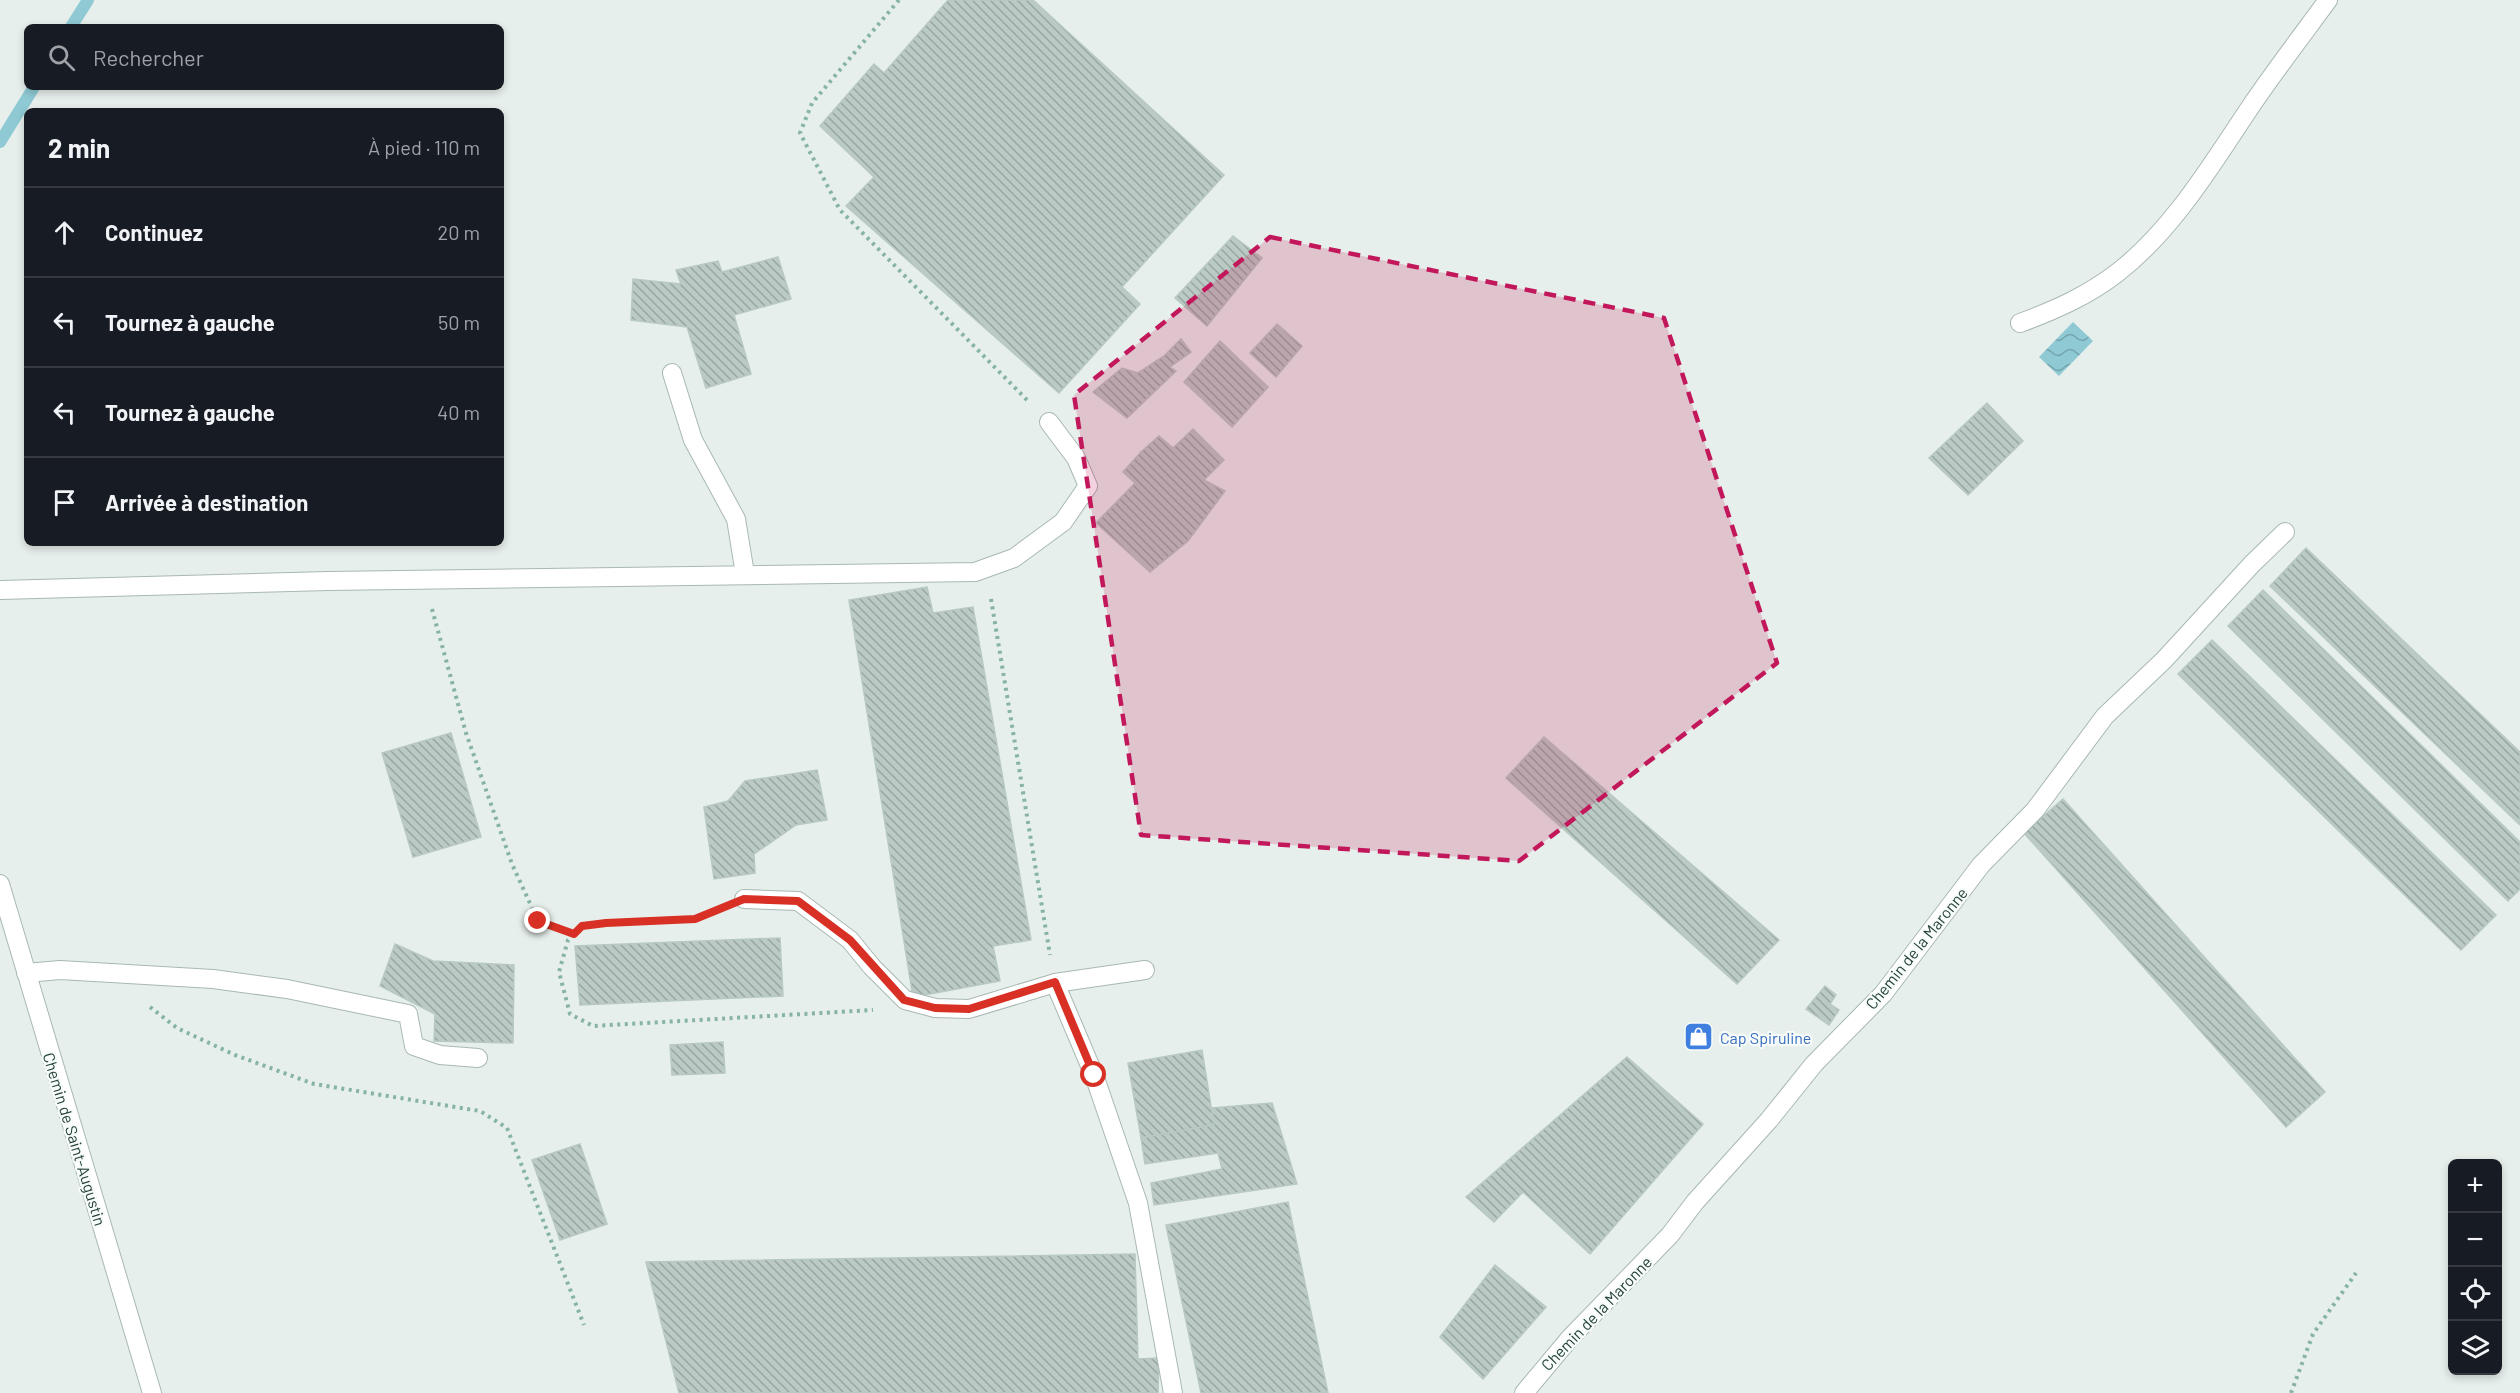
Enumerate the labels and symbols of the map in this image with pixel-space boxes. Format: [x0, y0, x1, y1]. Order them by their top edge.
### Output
street label: Chemin de la Maronne [1861, 883, 1971, 1013]
route end [524, 907, 550, 933]
shop icon: Cap Spiruline [1683, 1021, 1715, 1053]
place label: Cap Spiruline [1720, 1028, 1811, 1047]
street label: Chemin de Saint-Augustin [40, 1050, 110, 1228]
route start [1080, 1061, 1106, 1087]
street label: Chemin de la Maronne [1537, 1252, 1655, 1374]

